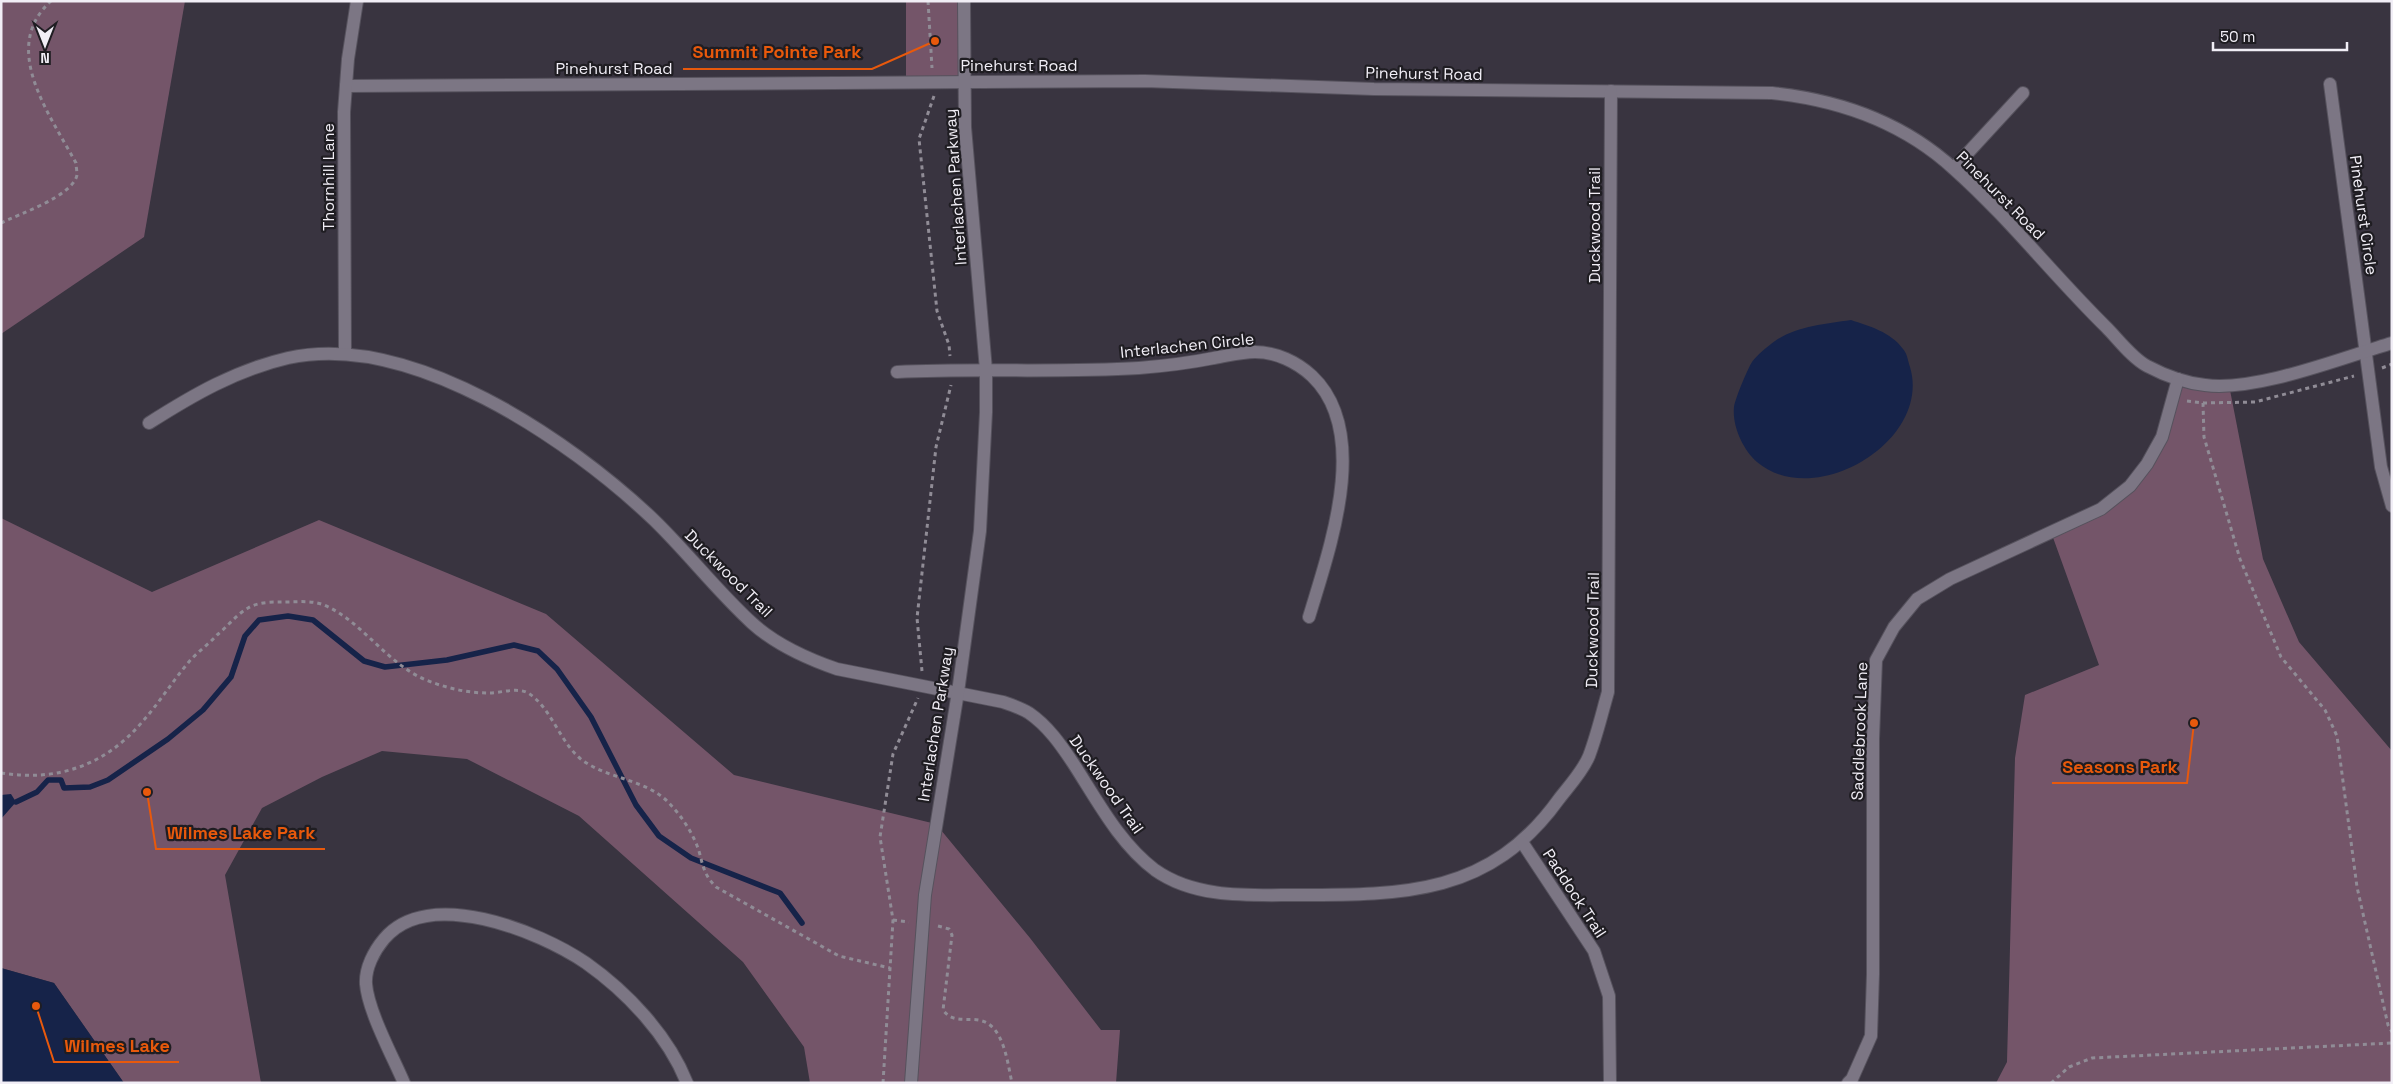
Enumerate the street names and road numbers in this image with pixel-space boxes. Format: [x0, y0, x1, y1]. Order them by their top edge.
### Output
street label: Pinehurst Road [960, 55, 1078, 76]
street label: Pinehurst Road [555, 58, 673, 79]
street label: Pinehurst Road [1365, 62, 1483, 85]
street label: Interlachen Parkway [940, 108, 971, 266]
street label: Thornhill Lane [318, 123, 339, 231]
street label: Pinehurst Road [1952, 147, 2049, 244]
street label: Pinehurst Circle [2345, 154, 2382, 276]
street label: Duckwood Trail [1584, 167, 1605, 283]
street label: Interlachen Circle [1119, 328, 1255, 363]
street label: Duckwood Trail [680, 525, 777, 622]
street label: Duckwood Trail [1581, 572, 1604, 688]
street label: Interlachen Parkway [913, 645, 958, 803]
street label: Saddlebrook Lane [1847, 661, 1872, 801]
street label: Duckwood Trail [1065, 731, 1148, 838]
street label: Paddock Trail [1538, 845, 1611, 942]

